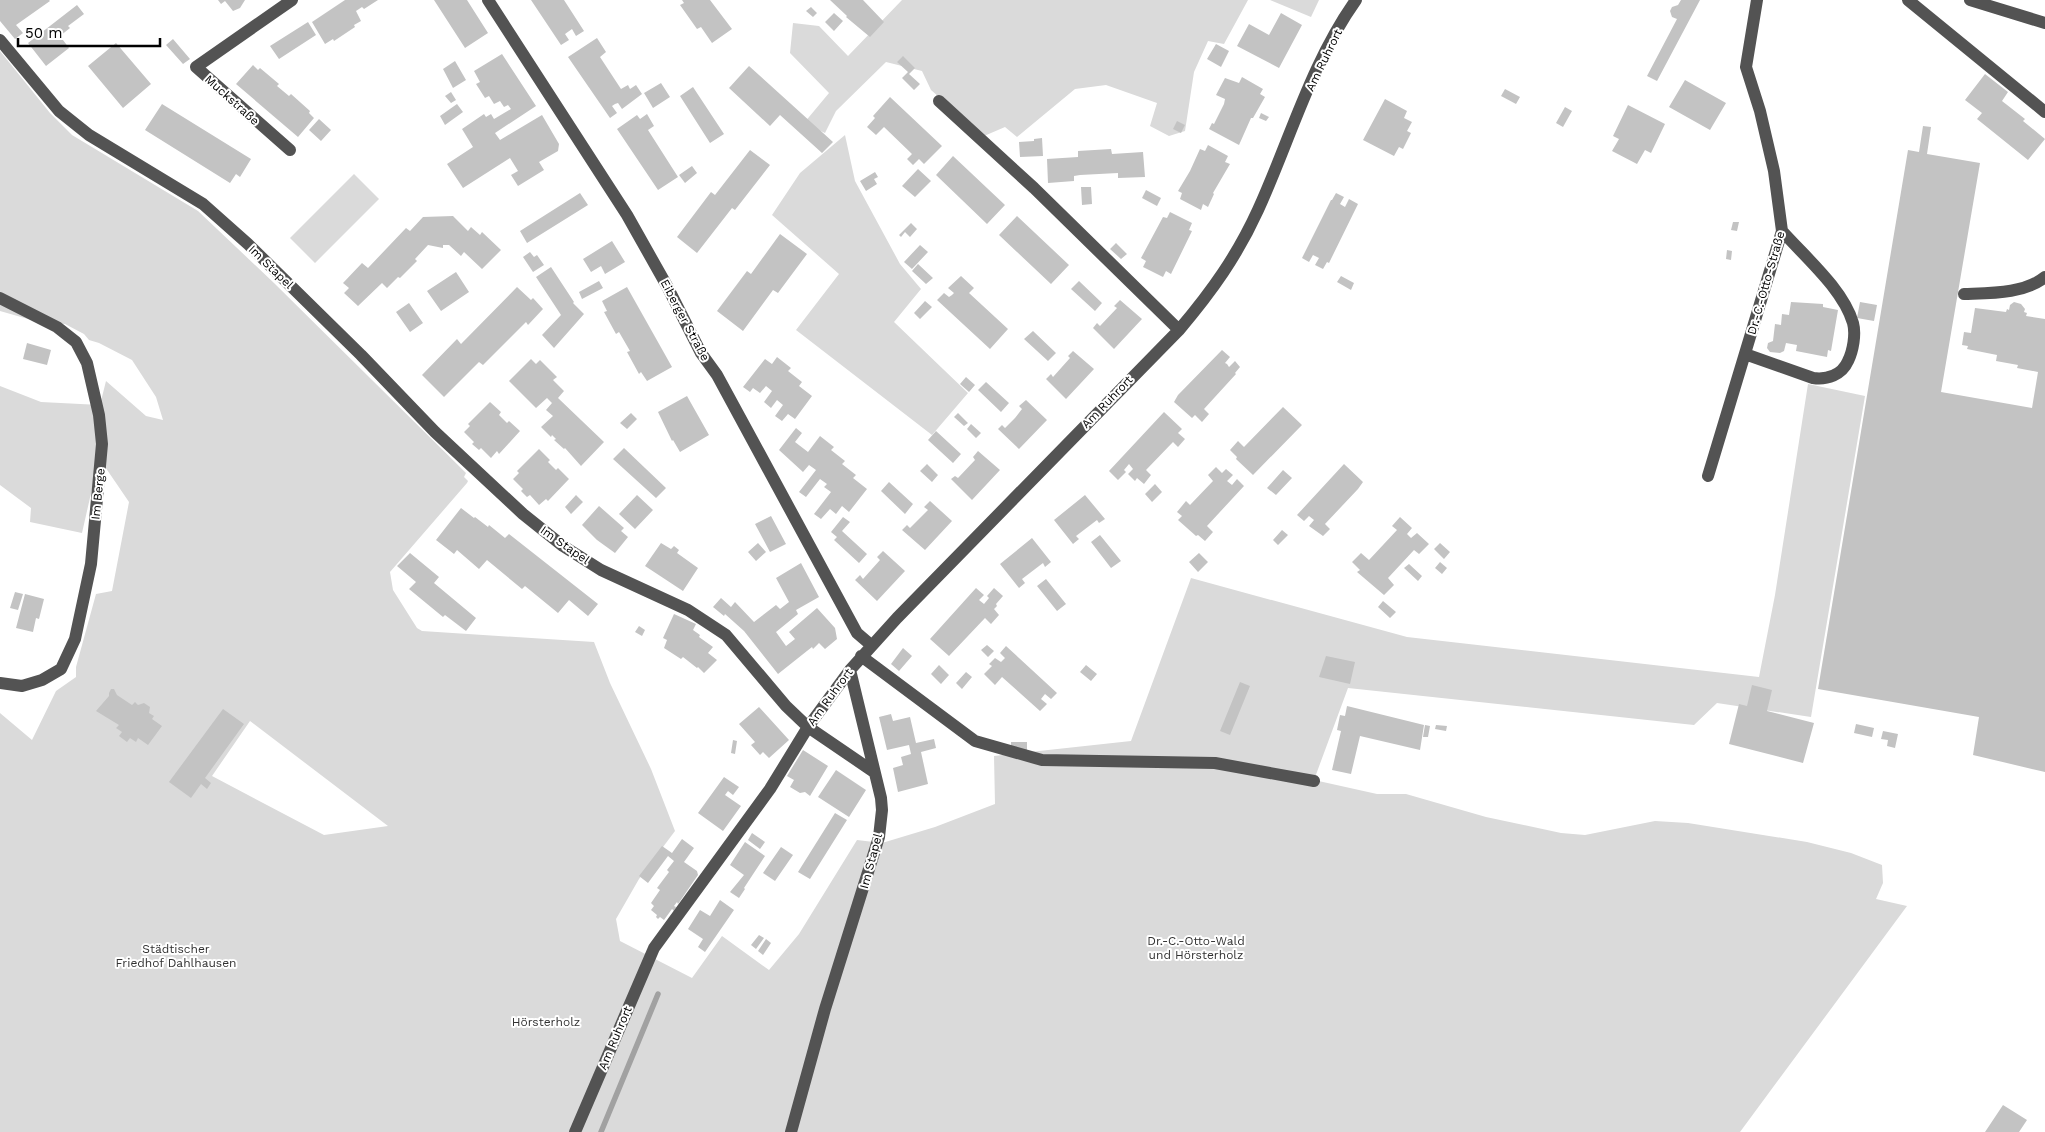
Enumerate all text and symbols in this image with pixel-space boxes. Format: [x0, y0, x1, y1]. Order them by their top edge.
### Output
scale bar [18, 15, 160, 47]
text: 50 m [25, 24, 62, 42]
street label: Am Ruhrort [1303, 27, 1345, 93]
street label: Muckstraße [202, 72, 262, 128]
street label: Dr.-C.-Otto-Straße [1745, 230, 1787, 336]
street label: Im Stapel [246, 242, 296, 292]
street label: Eiberger Straße [658, 277, 712, 363]
street label: Am Ruhrort [1078, 373, 1136, 431]
street label: Im Berge [88, 467, 108, 520]
street label: Im Stapel [538, 523, 592, 567]
street label: Am Ruhrort [804, 666, 856, 728]
street label: Im Stapel [857, 832, 885, 890]
park label: Dr.-C.-Otto-Wald und Hörsterholz [1147, 934, 1245, 962]
park label: Städtischer Friedhof Dahlhausen [115, 942, 237, 970]
street label: Am Ruhrort [595, 1004, 635, 1072]
park label: Hörsterholz [512, 1015, 580, 1029]

